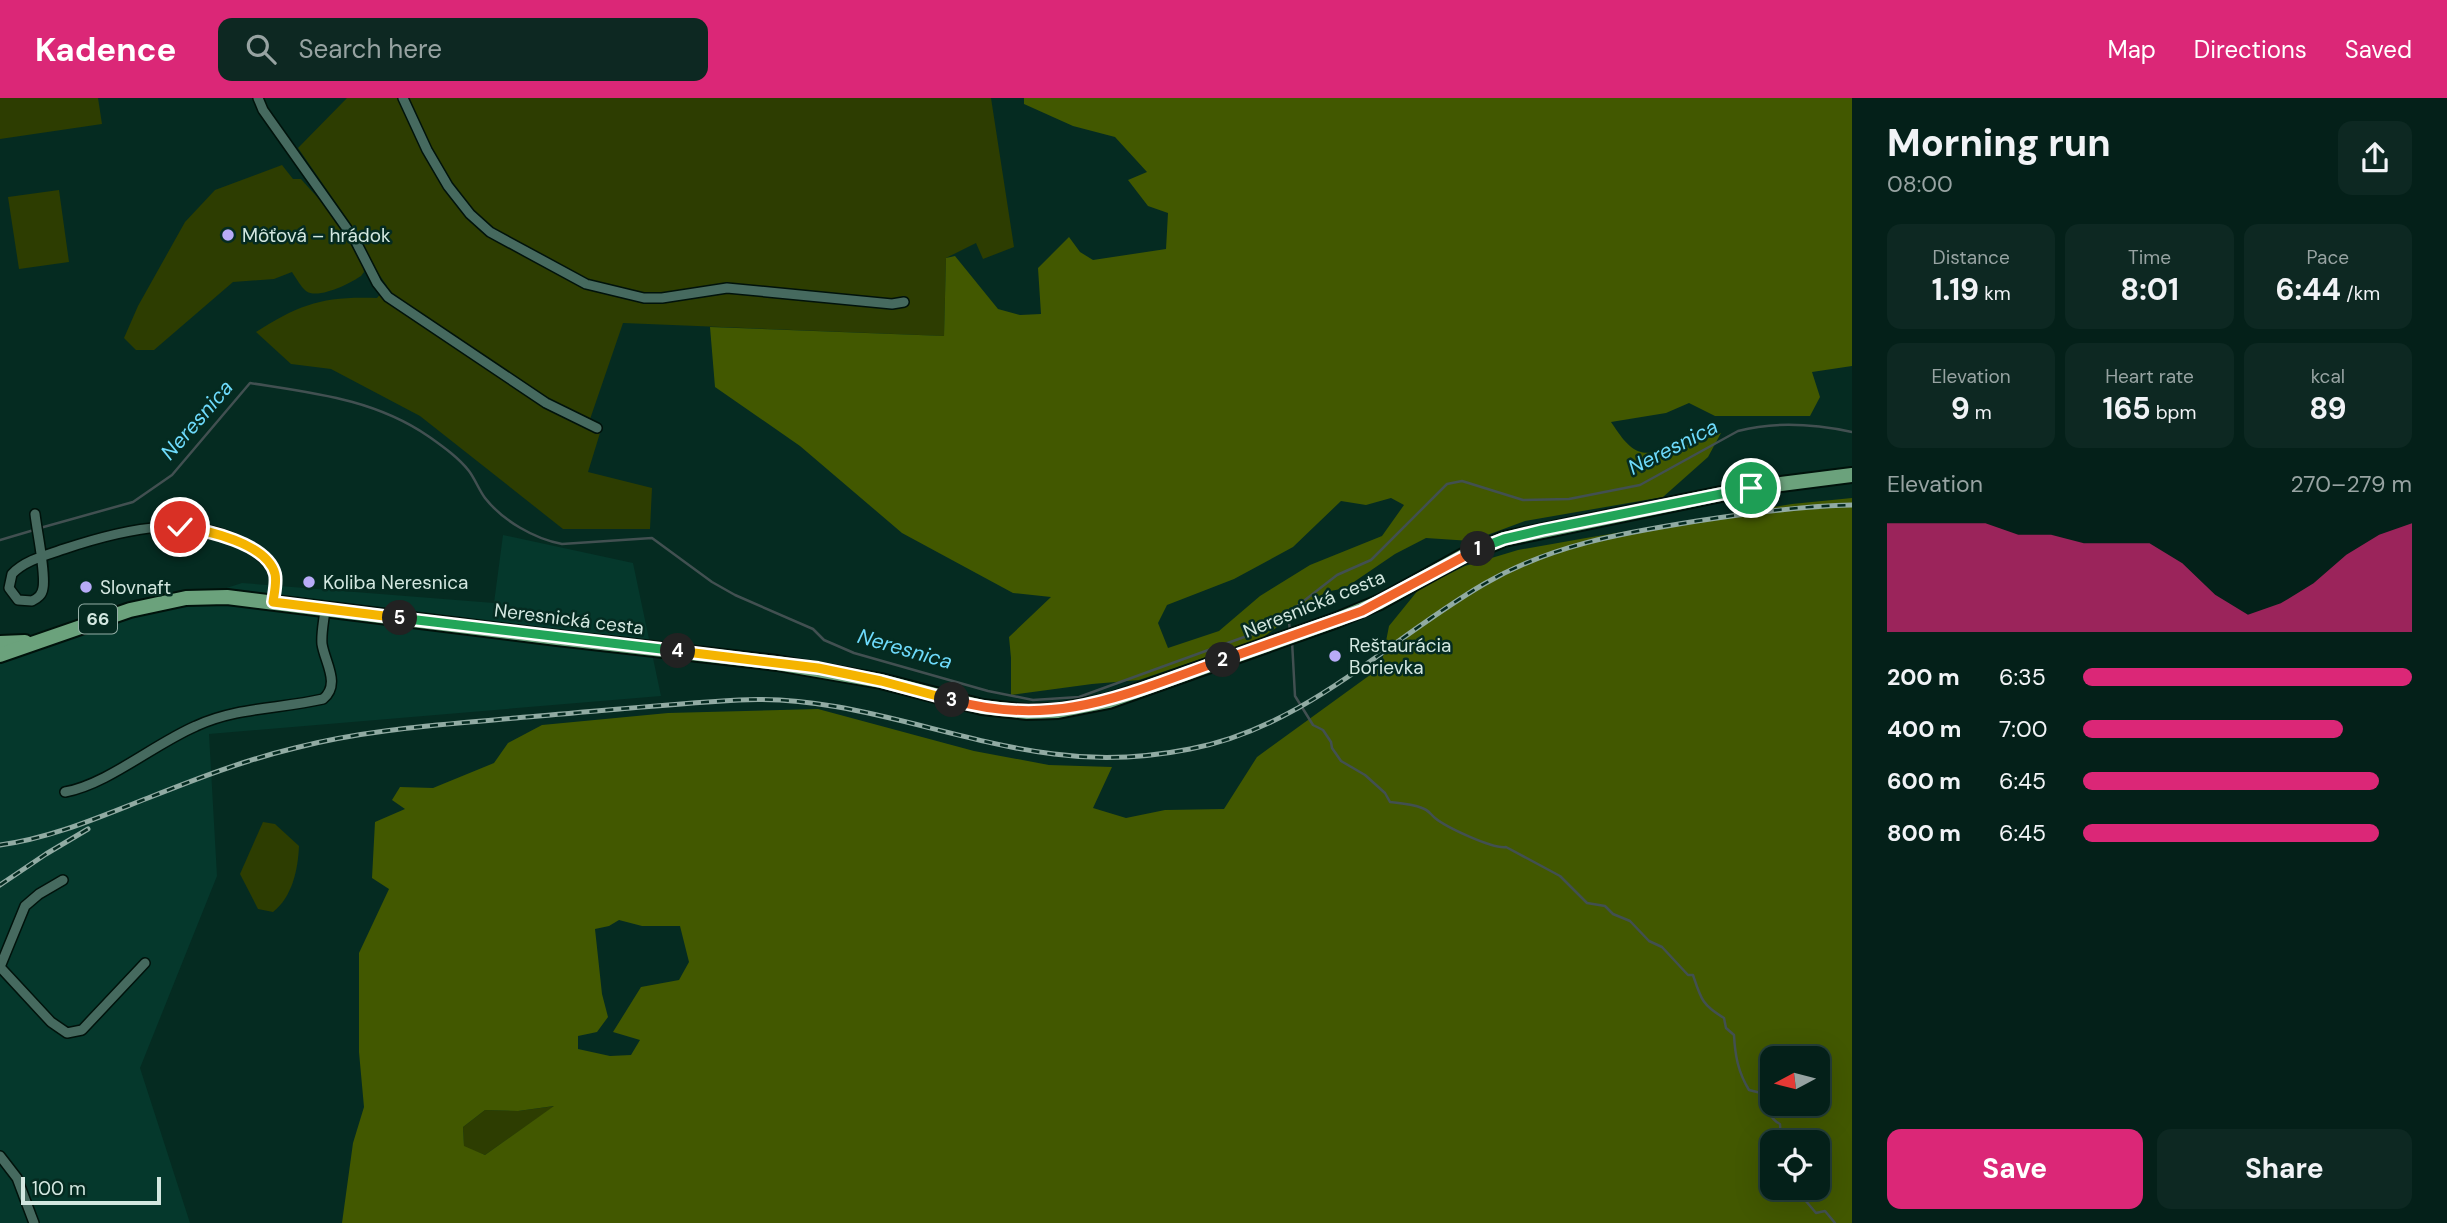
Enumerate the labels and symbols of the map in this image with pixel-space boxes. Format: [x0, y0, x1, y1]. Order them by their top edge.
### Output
place label: Môťová – hrádok [242, 223, 391, 248]
marker: Môťová – hrádok [220, 227, 236, 243]
water label: Neresnica [155, 374, 239, 466]
water label: Neresnica [1623, 412, 1723, 482]
pin [1721, 458, 1781, 518]
pin [150, 497, 210, 557]
pin: 1 [1460, 532, 1496, 566]
street label: Neresnická cesta [1239, 564, 1389, 644]
place label: Koliba Neresnica [323, 570, 468, 595]
marker: Koliba Neresnica [301, 574, 317, 590]
place label: Slovnaft [100, 575, 171, 600]
marker: Slovnaft [78, 579, 94, 595]
street label: Neresnická cesta [493, 597, 645, 641]
pin: 5 [382, 601, 418, 636]
road number: 66 [79, 604, 117, 634]
water label: Neresnica [854, 622, 956, 676]
place label: Reštaurácia Borievka [1349, 633, 1451, 680]
pin: 4 [660, 634, 696, 668]
pin: 2 [1206, 642, 1240, 678]
marker: Reštaurácia Borievka [1327, 648, 1343, 664]
pin: 3 [934, 682, 970, 718]
north arrow [1760, 1046, 1830, 1116]
scale bar [21, 1174, 161, 1206]

